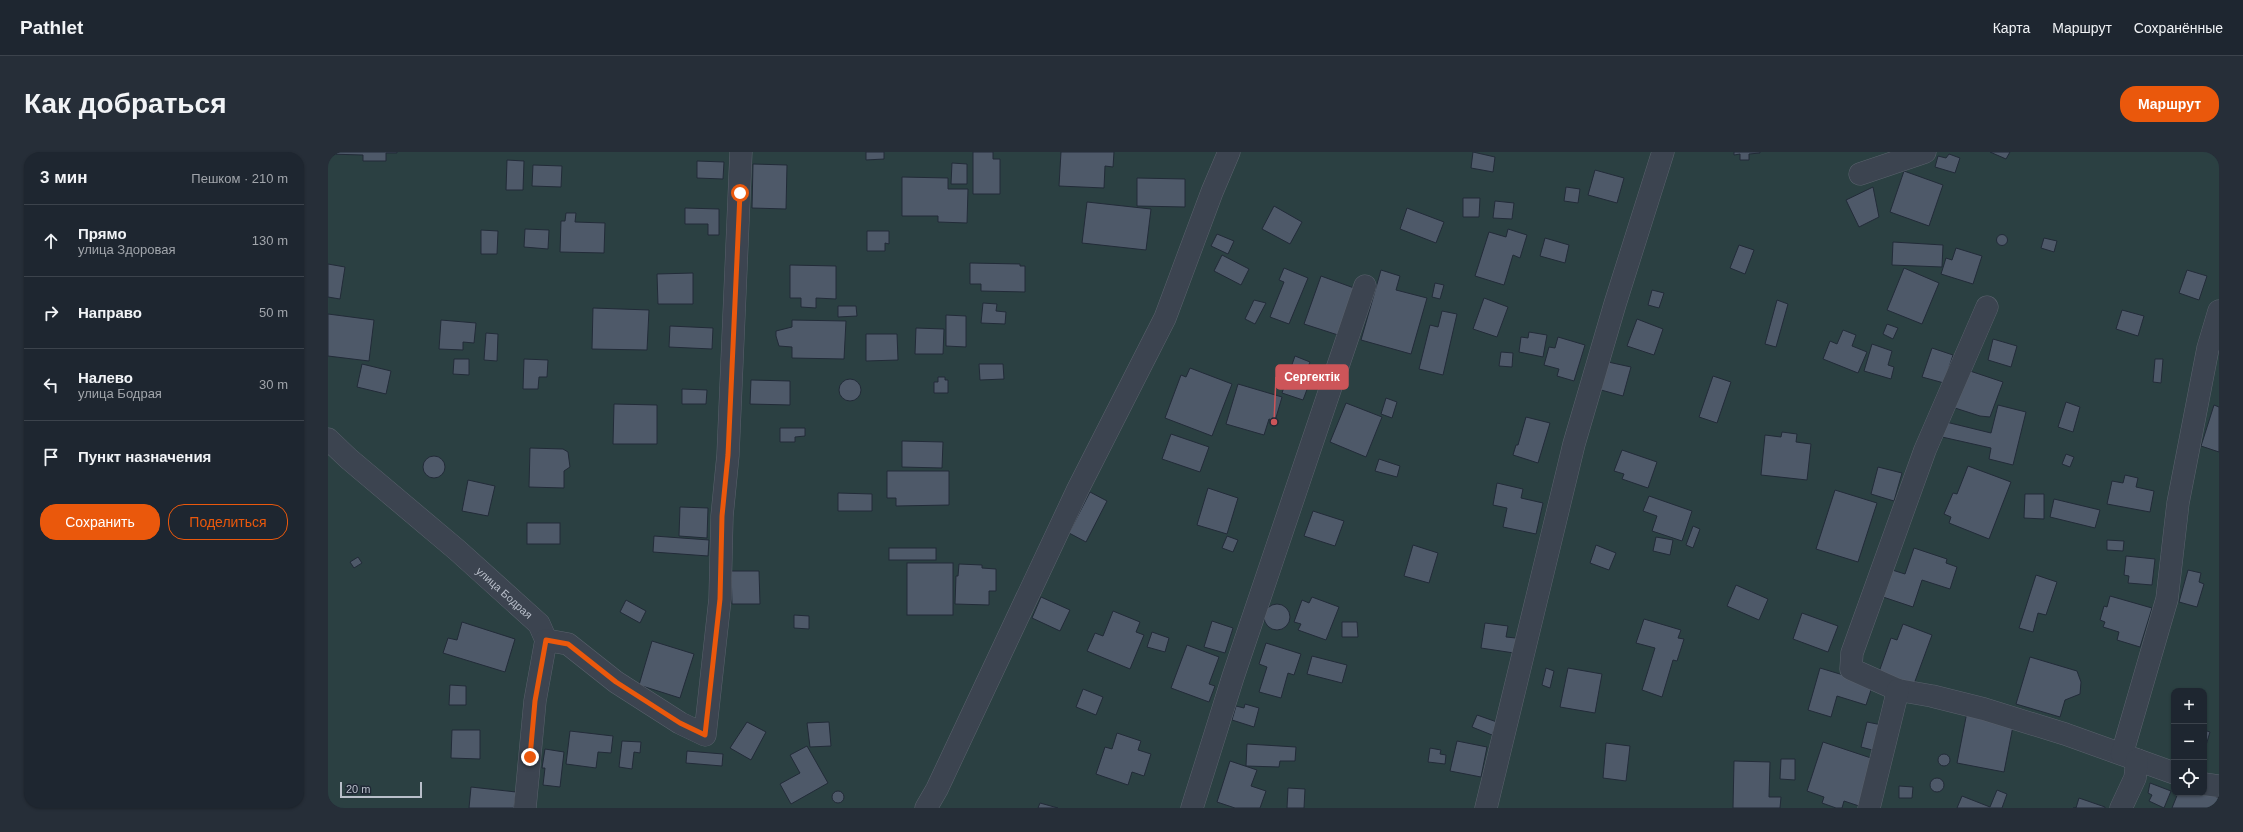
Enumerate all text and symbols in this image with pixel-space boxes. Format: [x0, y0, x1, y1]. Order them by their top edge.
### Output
text: Pathlet [20, 17, 83, 38]
text: Карта [1993, 20, 2030, 36]
text: Маршрут [2052, 20, 2112, 36]
text: Сохранённые [2134, 20, 2223, 36]
button: Маршрут [2120, 86, 2219, 122]
text: Как добраться [24, 88, 226, 119]
text: 3 мин [40, 168, 87, 187]
text: Пешком · 210 m [191, 171, 288, 186]
route start [731, 184, 749, 202]
text: Прямо [78, 225, 127, 242]
icon: ahead [40, 230, 62, 252]
text: 130 m [252, 233, 288, 248]
text: улица Здоровая [78, 242, 176, 257]
icon: right [40, 302, 62, 324]
text: Направо [78, 304, 142, 321]
text: 50 m [259, 305, 288, 320]
callout: Сергектік [1276, 365, 1348, 389]
text: Налево [78, 369, 133, 386]
text: Сергектік [1284, 370, 1341, 384]
icon: left [40, 374, 62, 396]
text: 30 m [259, 377, 288, 392]
text: улица Бодрая [78, 386, 162, 401]
icon: arrive [40, 446, 62, 468]
text: Пункт назначения [78, 448, 211, 465]
button: Сохранить [40, 504, 160, 540]
button: Поделиться [168, 504, 288, 540]
street label: улица Бодрая [474, 564, 535, 621]
map controls [2171, 688, 2207, 796]
button: + [2171, 688, 2207, 724]
button: − [2171, 724, 2207, 760]
route end [521, 748, 539, 766]
button: locate [2171, 760, 2207, 796]
scale bar [340, 780, 422, 799]
text: 20 m [346, 783, 370, 795]

